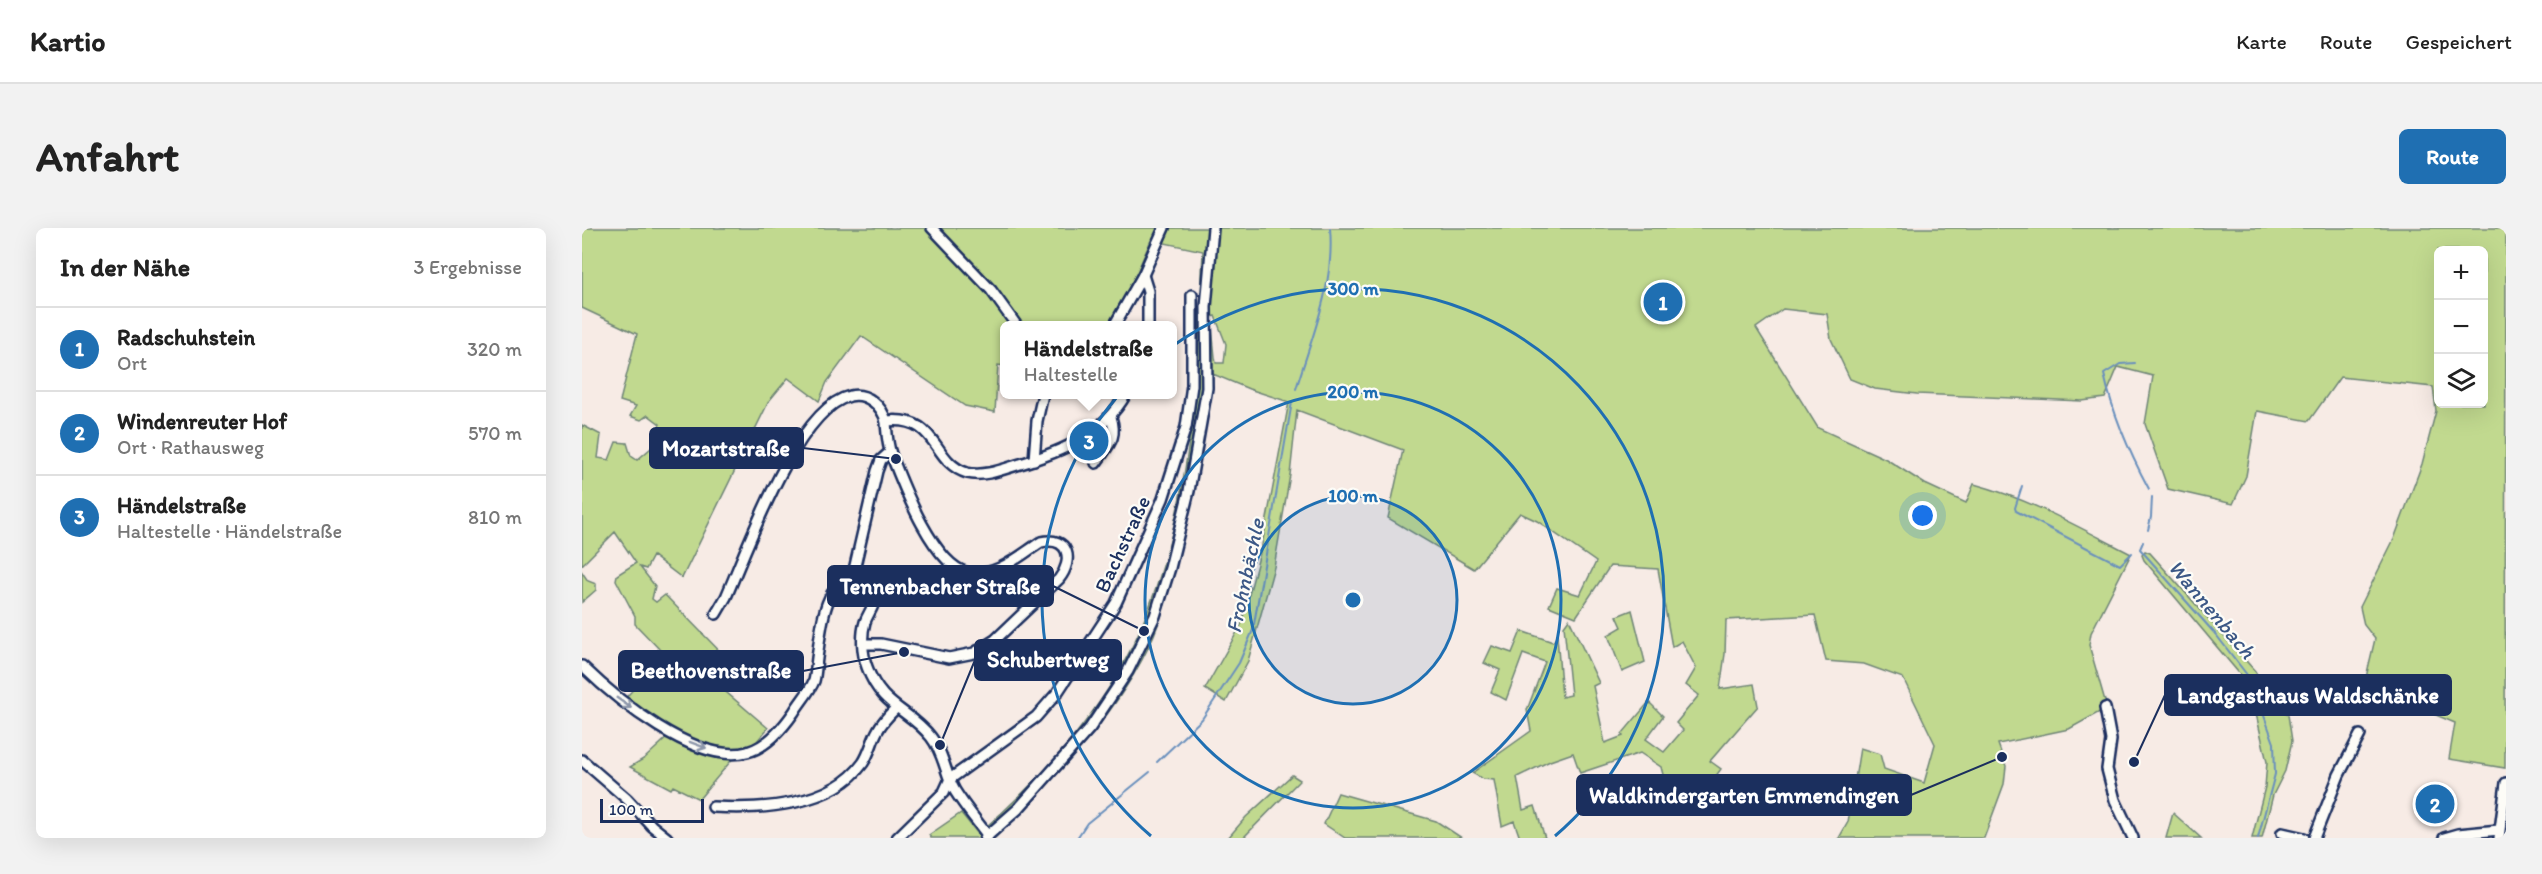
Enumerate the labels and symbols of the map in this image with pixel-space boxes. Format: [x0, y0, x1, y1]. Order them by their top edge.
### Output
text: 300 m [1327, 278, 1379, 300]
pin: 1 [1644, 280, 1682, 325]
text: 200 m [1328, 381, 1379, 403]
pin: 3 [1070, 418, 1108, 464]
callout: Mozartstraße [650, 428, 803, 468]
text: Mozartstraße [662, 435, 790, 462]
text: 100 m [1328, 485, 1379, 507]
street label: Bachstraße [1089, 492, 1155, 596]
your location [1908, 501, 1937, 530]
water label: Frohnbächle [1220, 515, 1271, 636]
water label: Wannenbach [2163, 554, 2261, 664]
callout: Tennenbacher Straße [828, 566, 1053, 606]
text: Tennenbacher Straße [839, 573, 1041, 600]
centre of rings [1343, 590, 1363, 610]
callout: Schubertweg [975, 640, 1121, 680]
text: Schubertweg [987, 646, 1110, 673]
callout: Beethovenstraße [619, 651, 803, 691]
text: Beethovenstraße [631, 657, 792, 684]
callout: Landgasthaus Waldschänke [2165, 675, 2451, 715]
text: Landgasthaus Waldschänke [2177, 682, 2439, 709]
one-way arrow [615, 697, 632, 709]
one-way arrow [688, 740, 707, 751]
callout: Waldkindergarten Emmendingen [1577, 775, 1911, 815]
text: Waldkindergarten Emmendingen [1589, 782, 1899, 809]
pin: 2 [2416, 782, 2454, 826]
scale bar [600, 796, 704, 824]

